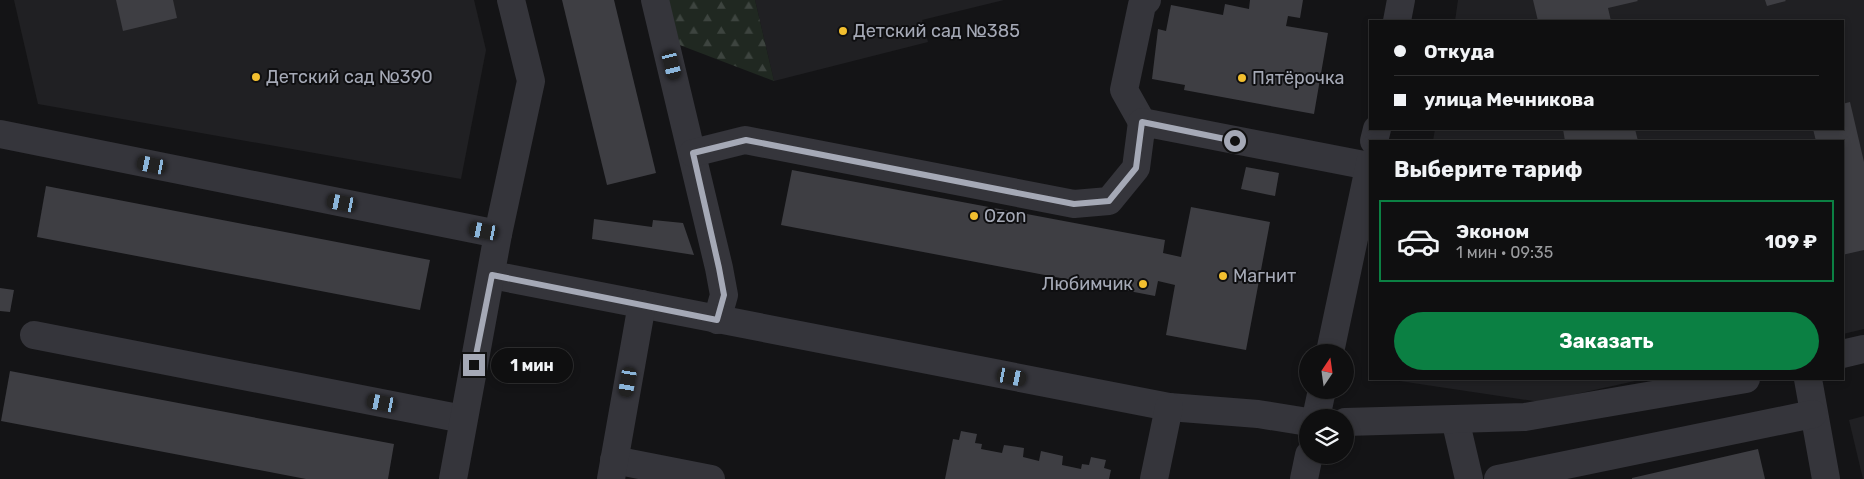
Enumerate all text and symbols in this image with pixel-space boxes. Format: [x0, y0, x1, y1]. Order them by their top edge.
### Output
place label: Детский сад №385 [853, 20, 1020, 42]
marker: Детский сад №385 [837, 25, 849, 37]
text: Откуда [1424, 40, 1494, 63]
car [661, 49, 682, 81]
place label: Детский сад №390 [266, 66, 433, 88]
place label: Пятёрочка [1252, 67, 1345, 89]
marker: Детский сад №390 [250, 71, 262, 83]
marker: Пятёрочка [1236, 72, 1248, 84]
text: улица Мечникова [1424, 88, 1595, 111]
route start [1224, 130, 1246, 152]
car [135, 155, 168, 175]
text: Выберите тариф [1394, 156, 1583, 183]
car [325, 193, 358, 213]
place label: Ozon [984, 205, 1026, 227]
marker: Ozon [968, 210, 980, 222]
icon: car [1396, 219, 1441, 264]
text: Эконом [1456, 220, 1529, 243]
car [467, 221, 500, 241]
text: 109 ₽ [1765, 230, 1817, 253]
text: 1 мин · 09:35 [1456, 243, 1553, 262]
place label: Магнит [1233, 265, 1296, 287]
marker: Магнит [1217, 270, 1229, 282]
place label: Любимчик [1042, 273, 1133, 295]
marker: Любимчик [1137, 278, 1149, 290]
button: Заказать [1394, 312, 1819, 370]
north arrow [1299, 344, 1354, 399]
map controls [1299, 344, 1354, 464]
callout: 1 мин [492, 348, 574, 382]
route end [463, 354, 485, 376]
text: 1 мин [510, 356, 554, 375]
car [618, 366, 637, 398]
car [995, 367, 1028, 387]
car [365, 393, 398, 413]
button: layers [1299, 409, 1354, 464]

